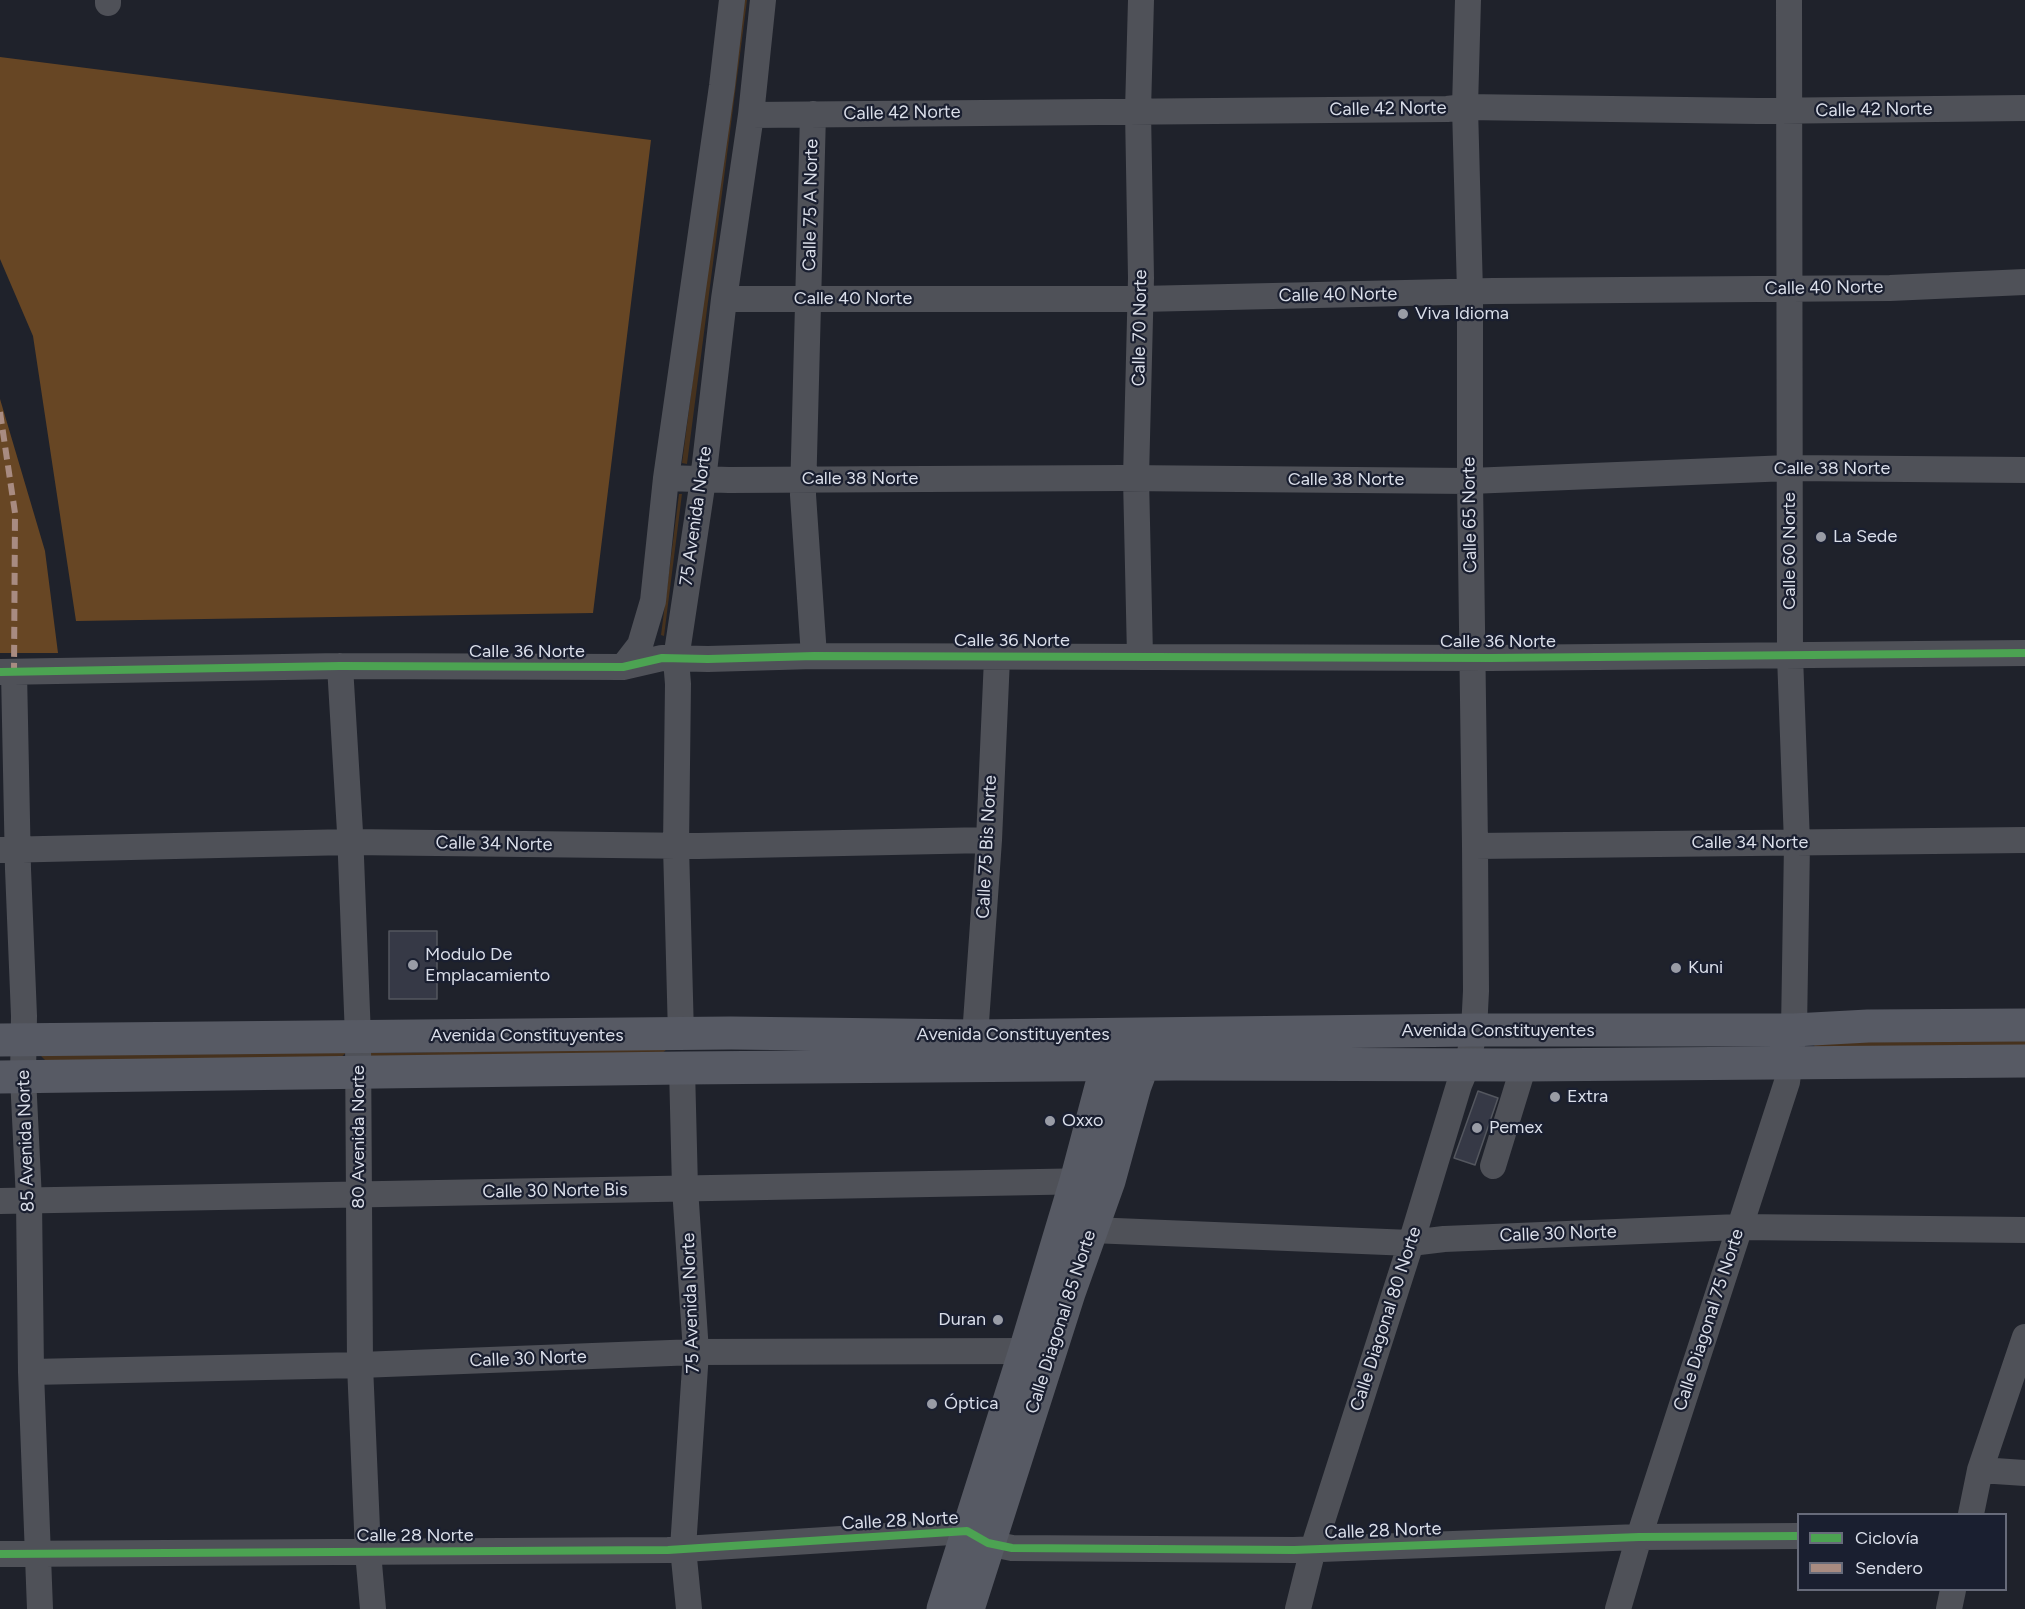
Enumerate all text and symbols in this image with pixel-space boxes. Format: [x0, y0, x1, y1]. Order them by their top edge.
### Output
street label: Calle 42 Norte [1329, 97, 1447, 121]
street label: Calle 42 Norte [1815, 98, 1933, 122]
street label: Calle 42 Norte [843, 101, 961, 125]
street label: Calle 75 A Norte [799, 139, 823, 271]
street label: Calle 70 Norte [1128, 269, 1152, 387]
street label: Calle 40 Norte [1765, 276, 1883, 300]
street label: Calle 40 Norte [1279, 283, 1397, 307]
street label: Calle 40 Norte [794, 288, 912, 310]
place label: Viva Idioma [1415, 303, 1509, 325]
marker: Viva Idioma [1396, 307, 1410, 321]
street label: 75 Avenida Norte [676, 445, 716, 587]
street label: Calle 65 Norte [1458, 457, 1482, 573]
street label: Calle 38 Norte [1774, 458, 1890, 480]
street label: Calle 38 Norte [802, 468, 918, 490]
street label: Calle 38 Norte [1288, 469, 1404, 491]
street label: Calle 60 Norte [1779, 492, 1801, 610]
place label: La Sede [1833, 526, 1897, 548]
marker: La Sede [1814, 530, 1828, 544]
street label: Calle 36 Norte [954, 630, 1070, 652]
street label: Calle 36 Norte [1440, 631, 1556, 653]
street label: Calle 36 Norte [469, 641, 585, 663]
street label: Calle 75 Bis Norte [972, 775, 1002, 919]
street label: Calle 34 Norte [435, 832, 553, 856]
street label: Calle 34 Norte [1692, 832, 1808, 854]
place label: Modulo De Emplacamiento [425, 944, 550, 986]
place label: Kuni [1688, 957, 1723, 979]
marker: Modulo De Emplacamiento [406, 958, 420, 972]
marker: Kuni [1669, 961, 1683, 975]
street label: Avenida Constituyentes [1401, 1020, 1595, 1042]
street label: Avenida Constituyentes [916, 1024, 1110, 1046]
street label: Avenida Constituyentes [430, 1025, 624, 1047]
street label: 80 Avenida Norte [348, 1065, 370, 1209]
street label: 85 Avenida Norte [13, 1070, 39, 1212]
place label: Extra [1567, 1086, 1608, 1108]
marker: Extra [1548, 1090, 1562, 1104]
place label: Oxxo [1062, 1110, 1103, 1132]
marker: Oxxo [1043, 1114, 1057, 1128]
place label: Pemex [1489, 1117, 1543, 1139]
marker: Pemex [1470, 1121, 1484, 1135]
street label: Calle 30 Norte Bis [482, 1179, 628, 1203]
street label: Calle 30 Norte [1499, 1221, 1617, 1247]
street label: Calle Diagonal 80 Norte [1346, 1224, 1426, 1414]
street label: Calle Diagonal 75 Norte [1669, 1226, 1749, 1414]
street label: Calle Diagonal 85 Norte [1021, 1228, 1101, 1416]
street label: 75 Avenida Norte [678, 1232, 704, 1374]
place label: Duran [938, 1309, 986, 1331]
marker: Duran [991, 1313, 1005, 1327]
street label: Calle 30 Norte [469, 1346, 587, 1372]
place label: Óptica [944, 1393, 999, 1415]
marker: Óptica [925, 1397, 939, 1411]
street label: Calle 28 Norte [841, 1507, 959, 1535]
legend [1797, 1513, 2007, 1591]
street label: Calle 28 Norte [1324, 1518, 1442, 1544]
street label: Calle 28 Norte [357, 1525, 473, 1547]
text: Ciclovía [1855, 1527, 1919, 1549]
text: Sendero [1855, 1557, 1923, 1579]

